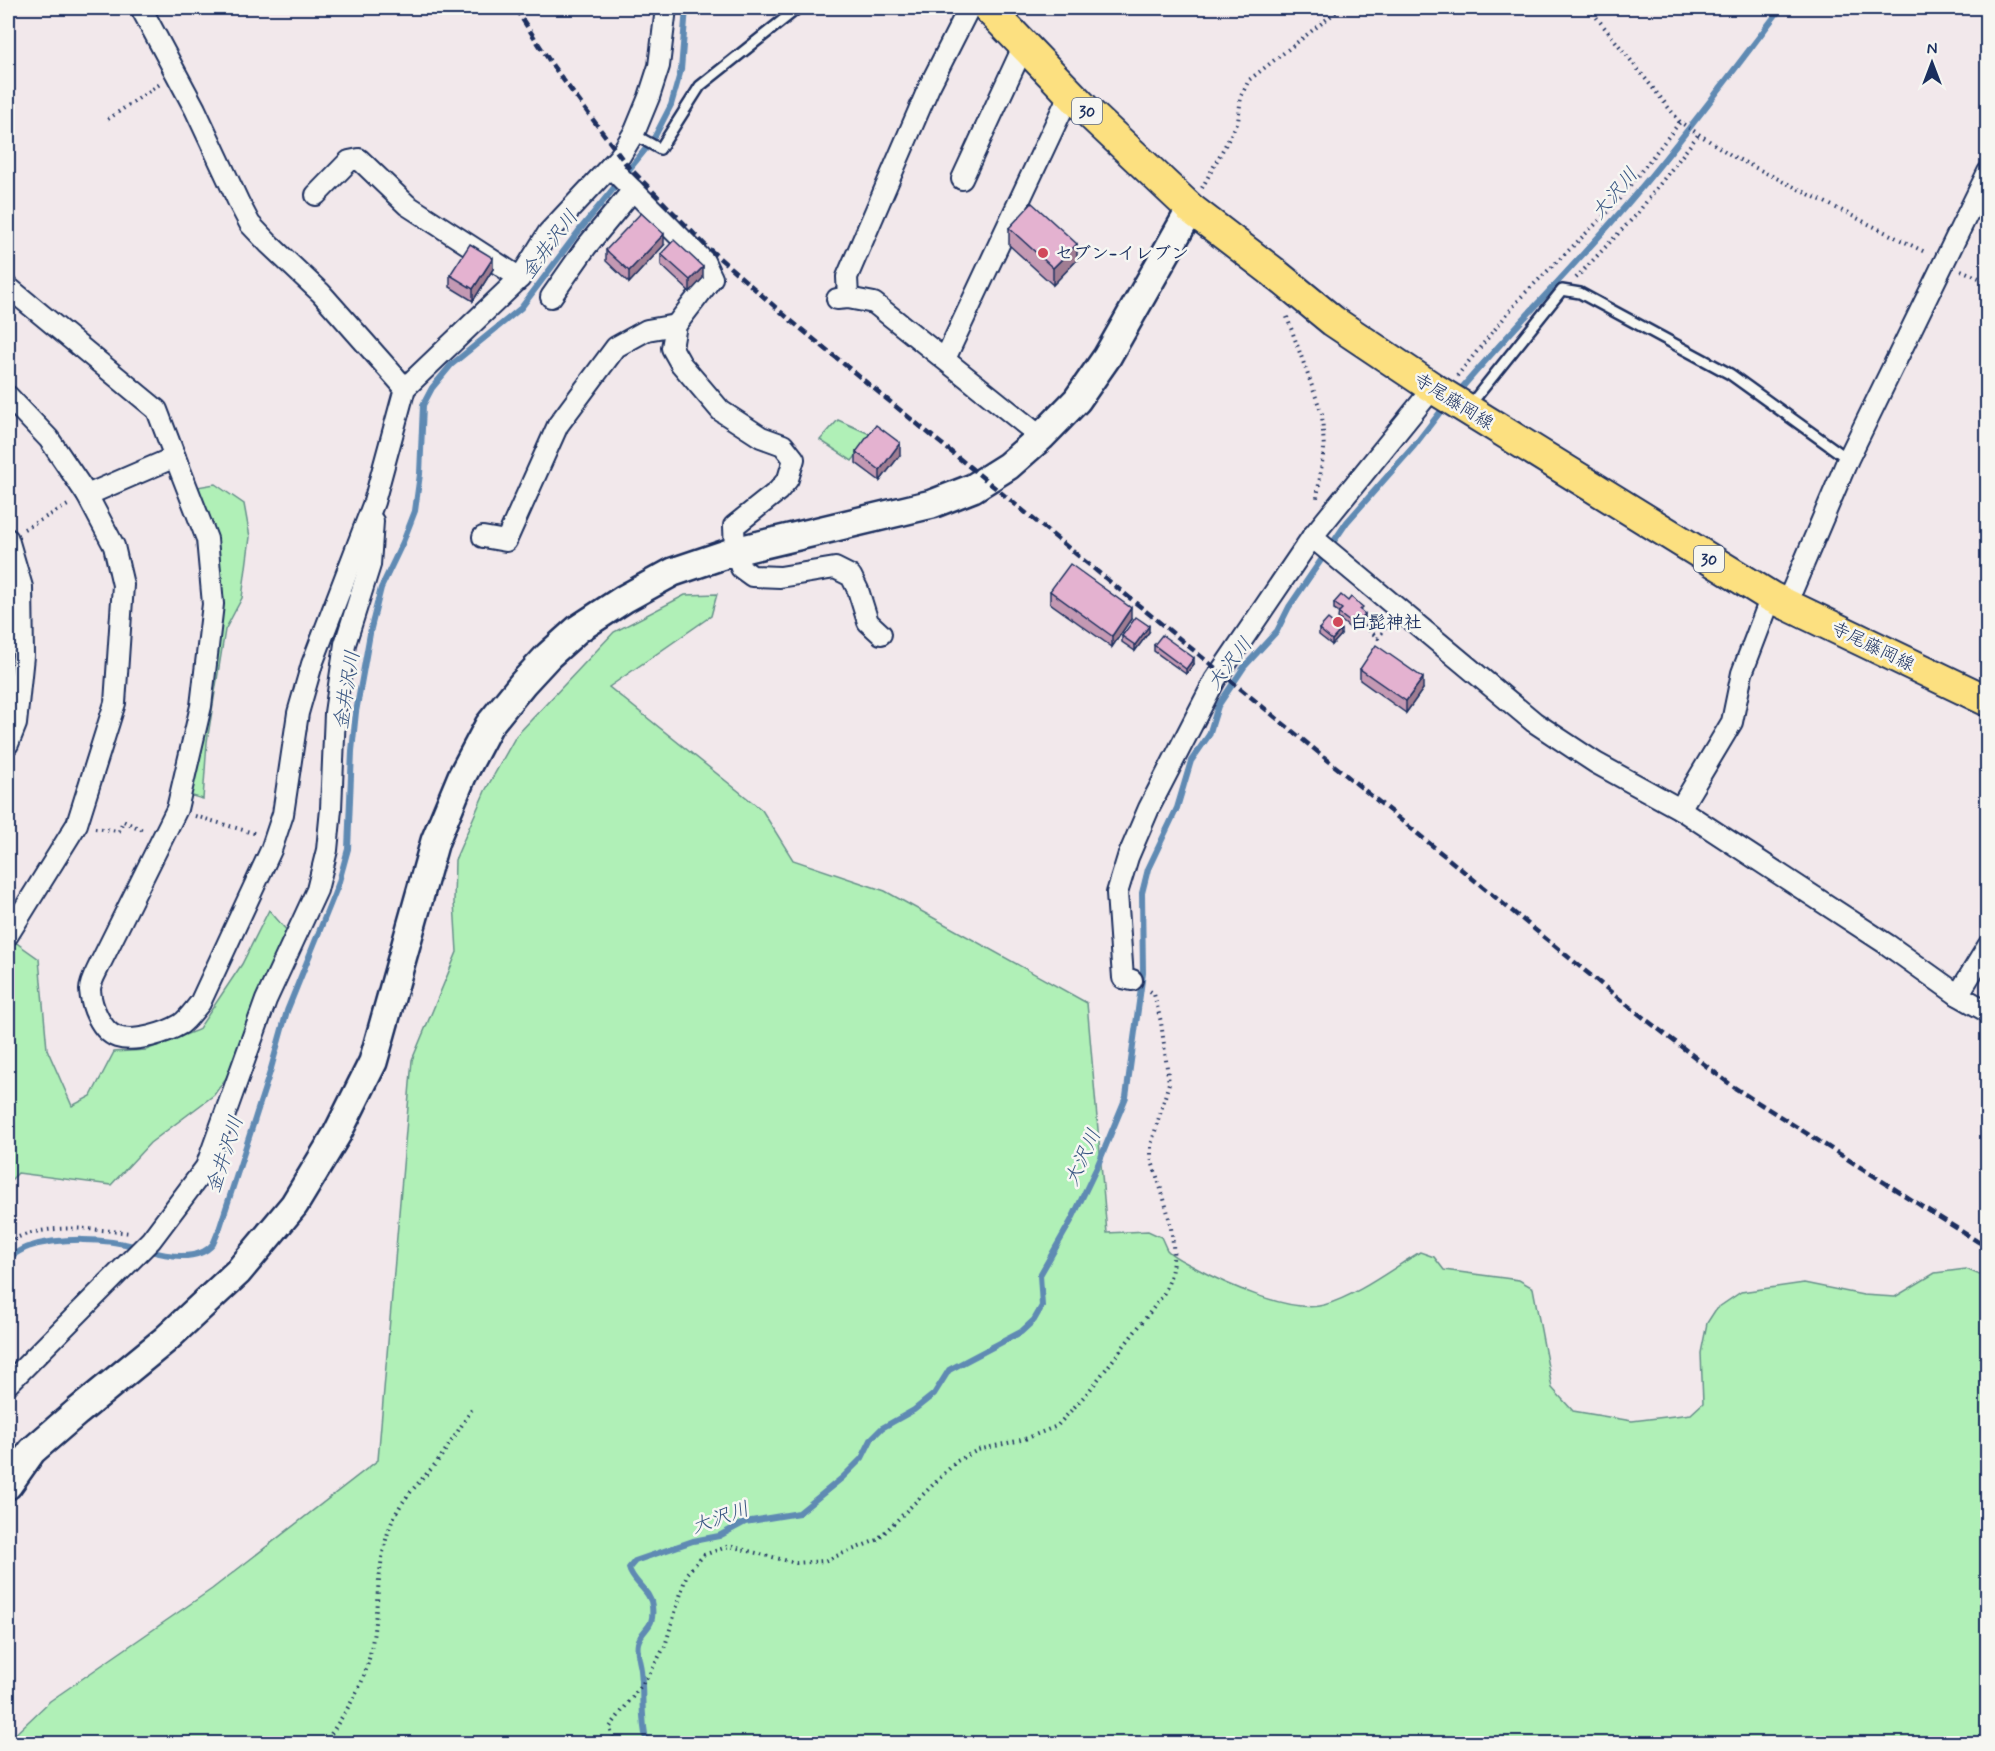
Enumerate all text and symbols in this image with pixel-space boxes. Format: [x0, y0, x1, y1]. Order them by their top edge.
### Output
north arrow [1902, 33, 1962, 93]
text: N [1927, 39, 1937, 60]
road number: 30 [1072, 98, 1102, 124]
water label: 大沢川 [1586, 162, 1645, 226]
water label: 金井沢川 [515, 205, 585, 285]
place label: セブン-イレブン [1055, 242, 1189, 266]
marker: セブン-イレブン [1036, 246, 1050, 260]
street label: 寺尾藤岡線 [1409, 368, 1498, 436]
road number: 30 [1694, 546, 1724, 572]
place label: 白髭神社 [1350, 611, 1422, 635]
marker: 白髭神社 [1331, 615, 1345, 629]
street label: 寺尾藤岡線 [1827, 616, 1918, 677]
water label: 大沢川 [1201, 632, 1259, 696]
water label: 金井沢川 [328, 649, 367, 732]
water label: 金井沢川 [200, 1112, 251, 1197]
water label: 大沢川 [1058, 1125, 1108, 1191]
water label: 大沢川 [688, 1496, 753, 1541]

